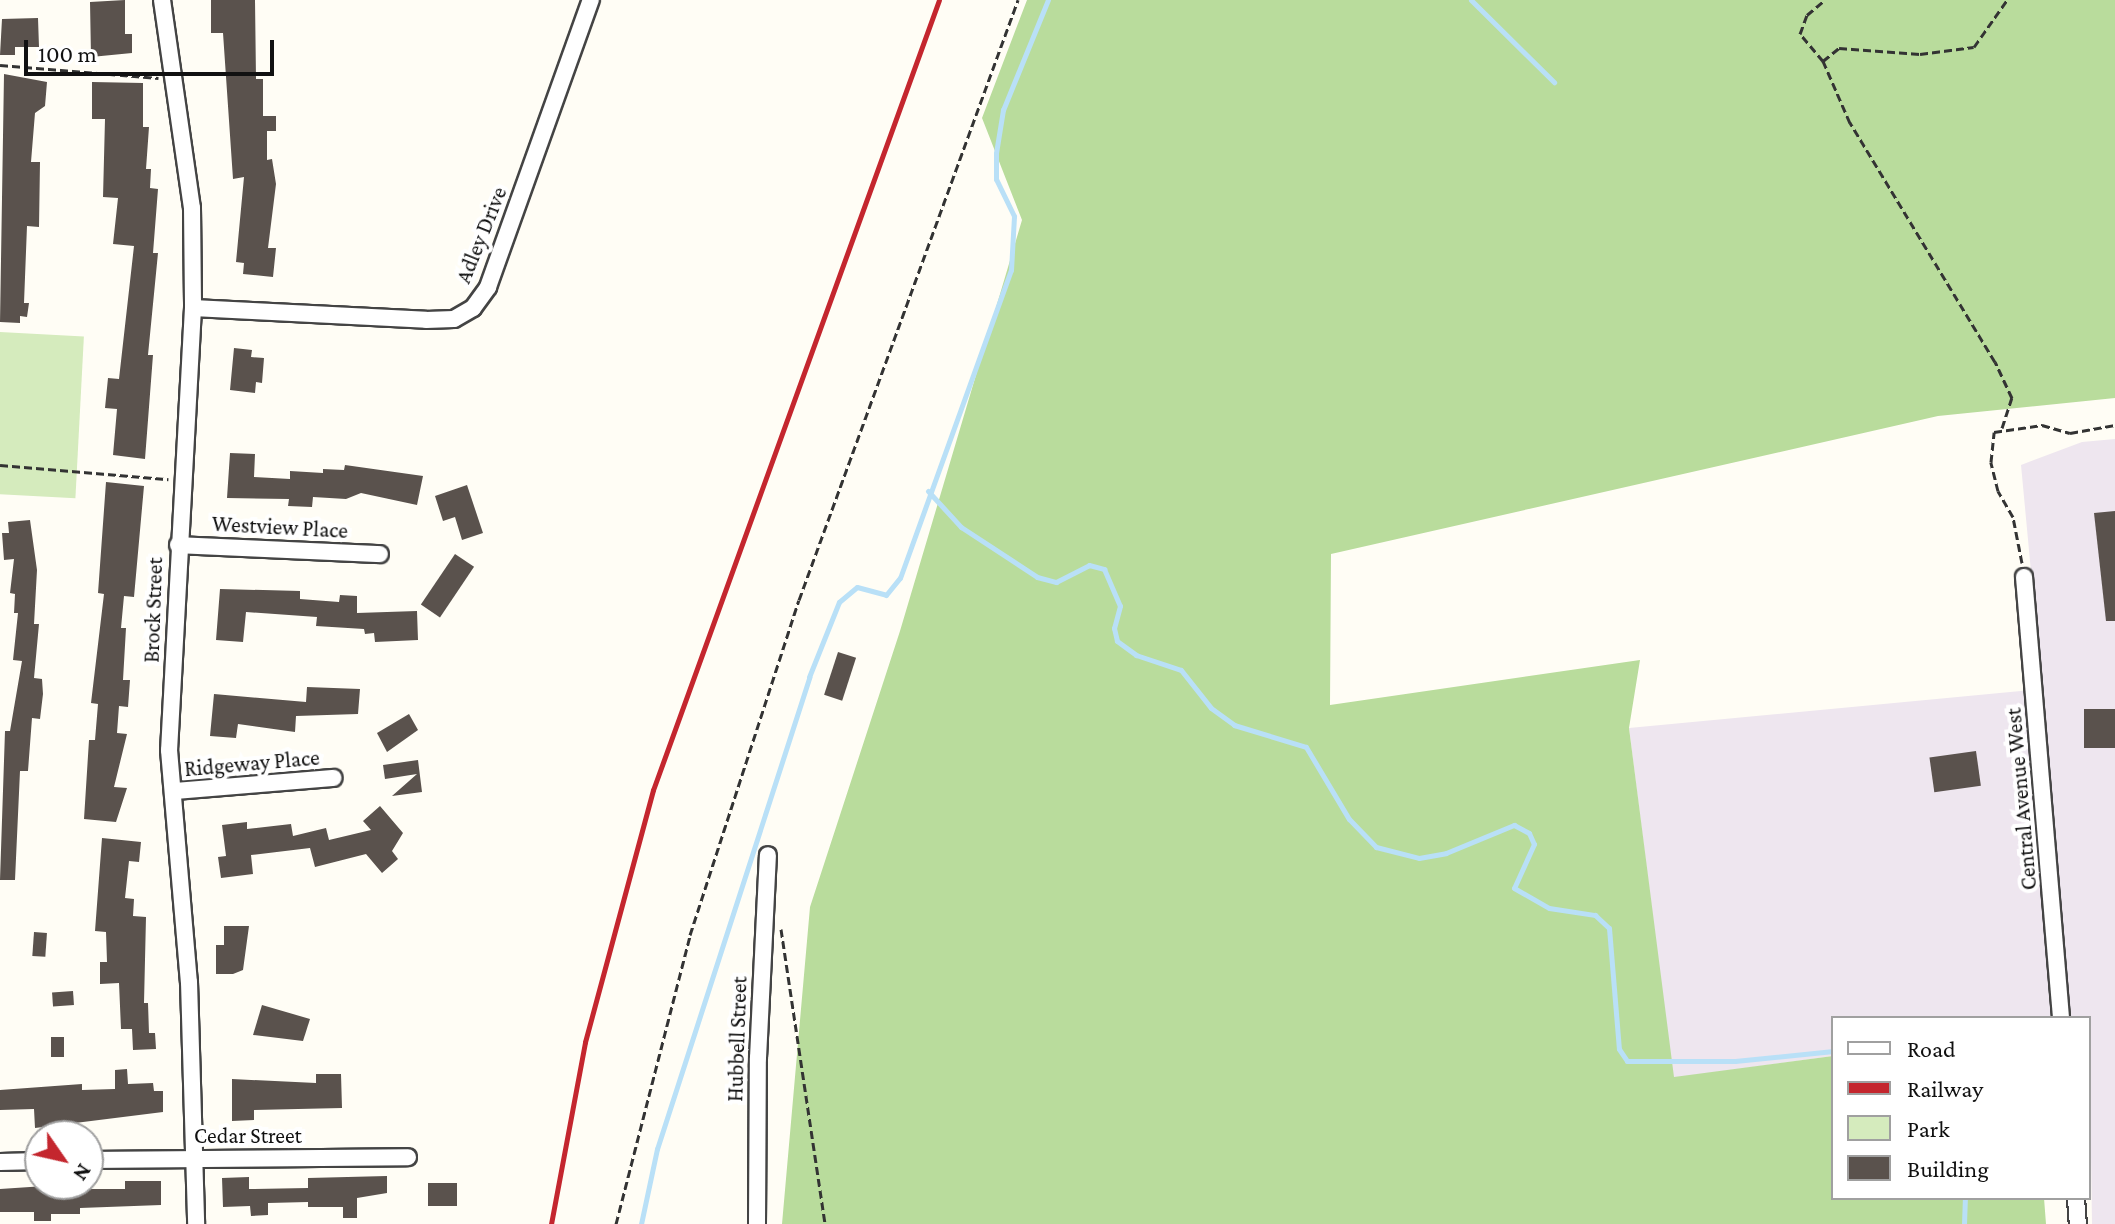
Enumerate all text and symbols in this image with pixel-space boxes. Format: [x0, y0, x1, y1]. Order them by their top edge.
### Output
scale bar [28, 24, 278, 74]
text: 100 m [38, 40, 97, 67]
street label: Adley Drive [450, 183, 512, 287]
street label: Westview Place [211, 510, 349, 544]
street label: Brock Street [138, 557, 168, 663]
street label: Central Avenue West [2000, 707, 2042, 891]
street label: Ridgeway Place [183, 744, 321, 782]
street label: Hubbell Street [722, 976, 752, 1102]
legend [1831, 1016, 2091, 1200]
text: Road [1907, 1035, 1956, 1062]
text: Railway [1907, 1075, 1983, 1102]
text: Park [1907, 1115, 1950, 1142]
north arrow [24, 1120, 104, 1200]
street label: Cedar Street [194, 1123, 302, 1149]
text: Building [1907, 1155, 1989, 1182]
text: N [68, 1159, 97, 1186]

